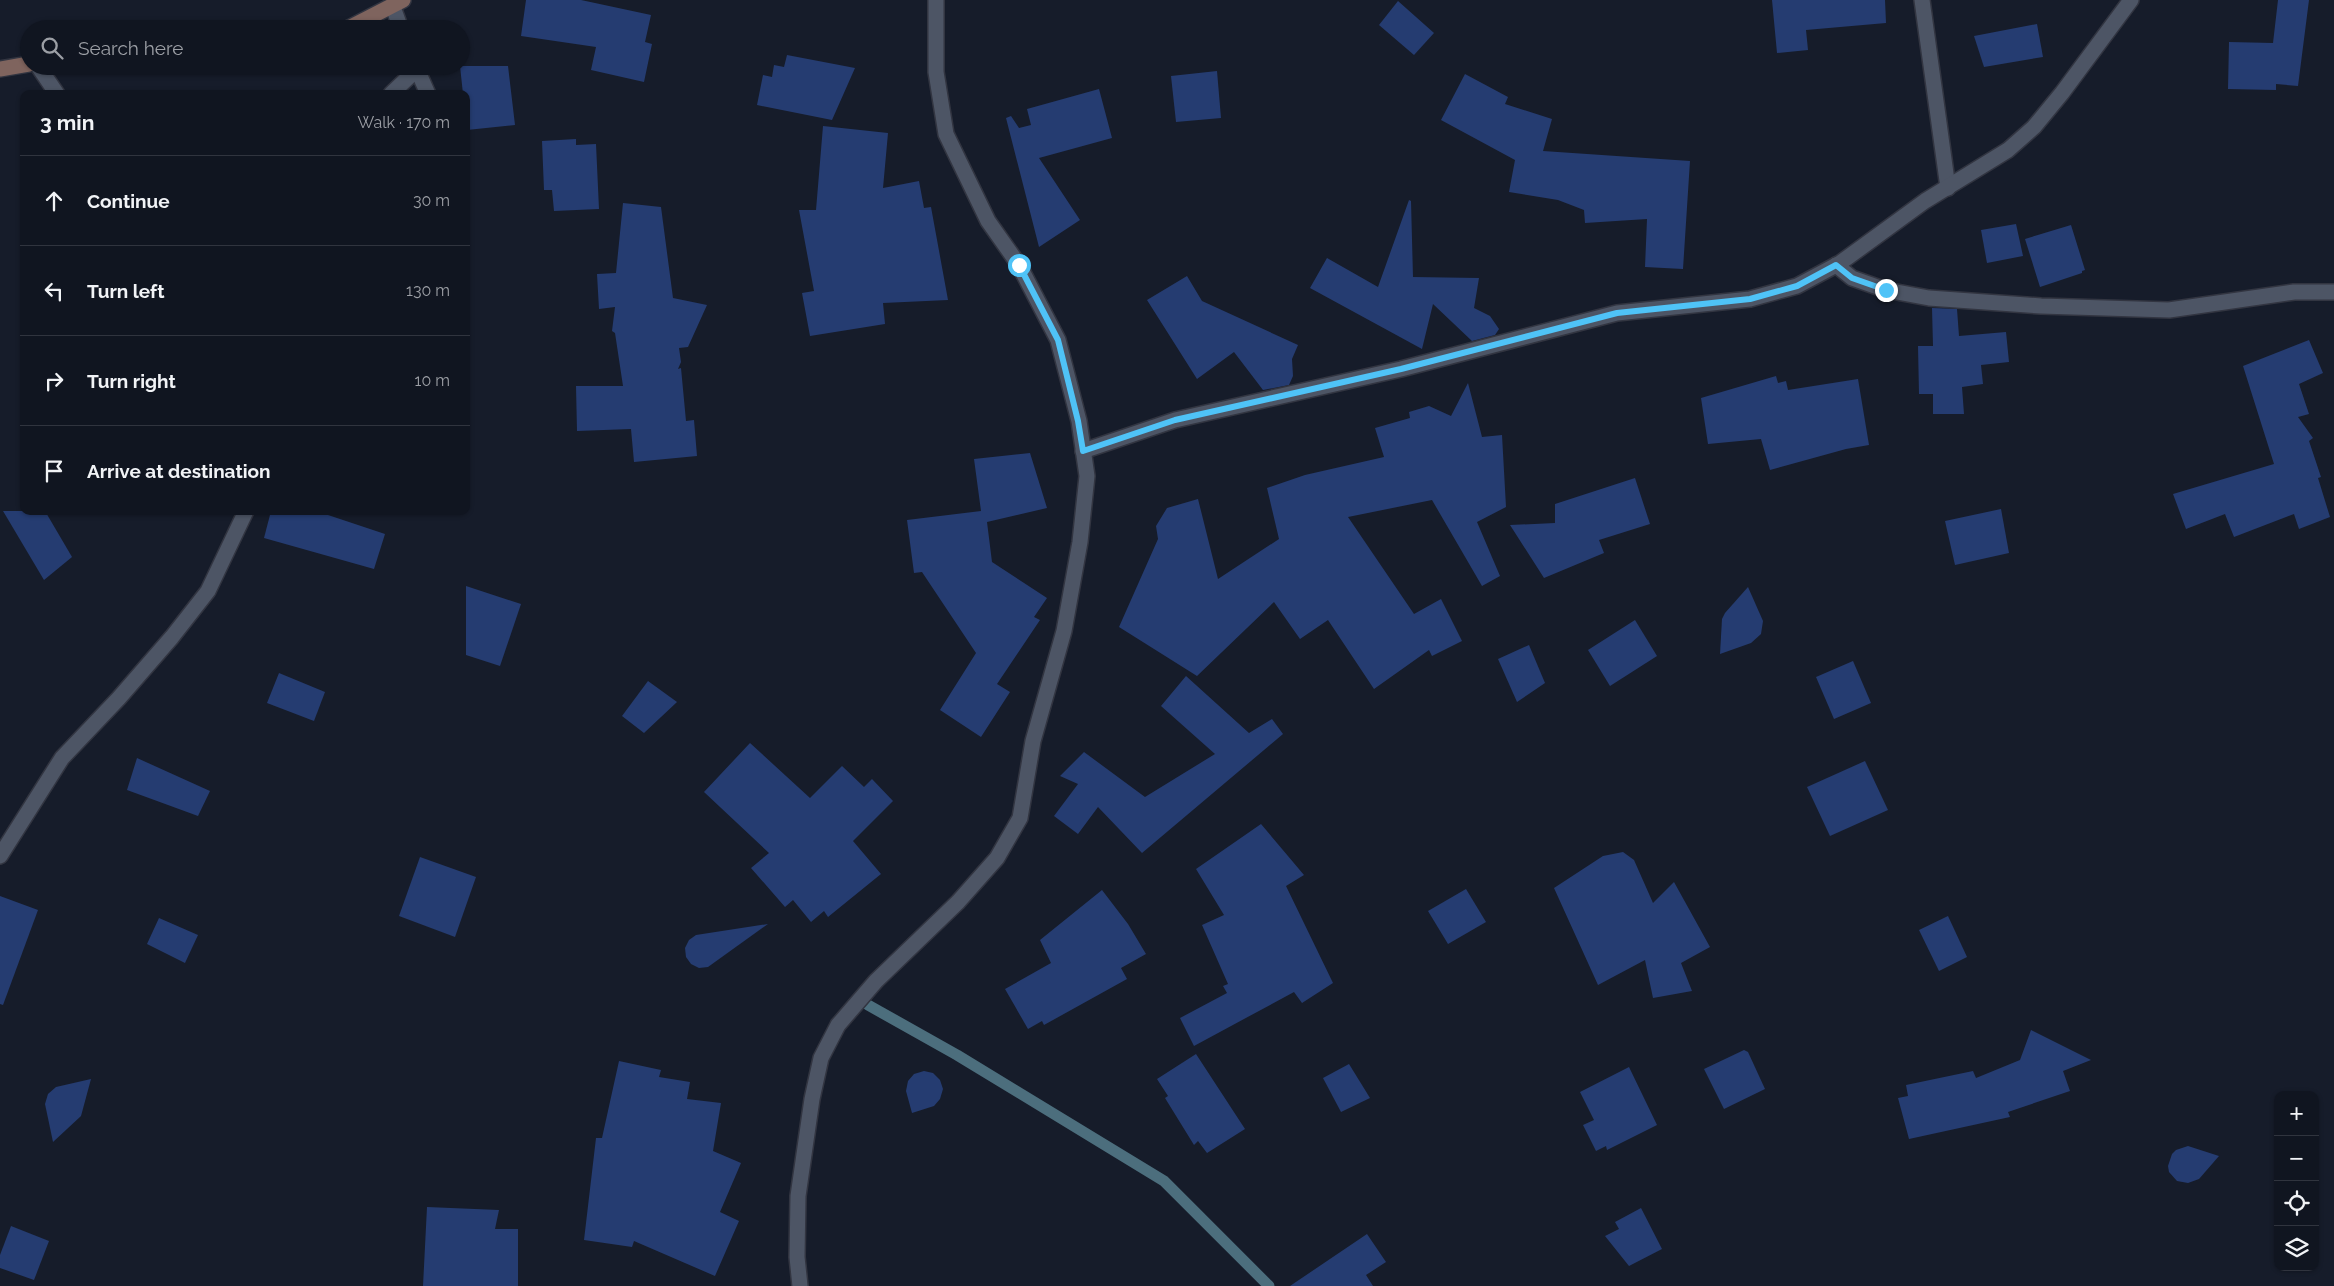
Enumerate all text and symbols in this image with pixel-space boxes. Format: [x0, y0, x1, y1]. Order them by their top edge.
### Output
search box [20, 20, 470, 75]
icon: search [38, 34, 66, 62]
text: Search here [78, 37, 184, 59]
text: 3 min [40, 110, 94, 135]
text: Walk · 170 m [358, 113, 450, 132]
icon: ahead [40, 187, 68, 215]
text: Continue [87, 190, 170, 212]
text: 30 m [413, 191, 450, 210]
route start [1008, 254, 1031, 277]
icon: left [40, 277, 68, 305]
route end [1875, 279, 1898, 302]
text: Turn left [87, 280, 164, 302]
text: 130 m [406, 281, 450, 300]
icon: right [40, 367, 68, 395]
text: Turn right [87, 370, 176, 392]
text: 10 m [415, 371, 450, 390]
icon: arrive [40, 457, 68, 485]
text: Arrive at destination [87, 460, 271, 482]
map controls [2274, 1091, 2319, 1271]
button: + [2274, 1091, 2319, 1136]
button: − [2274, 1136, 2319, 1181]
button: locate [2274, 1181, 2319, 1226]
button: layers [2274, 1226, 2319, 1271]

